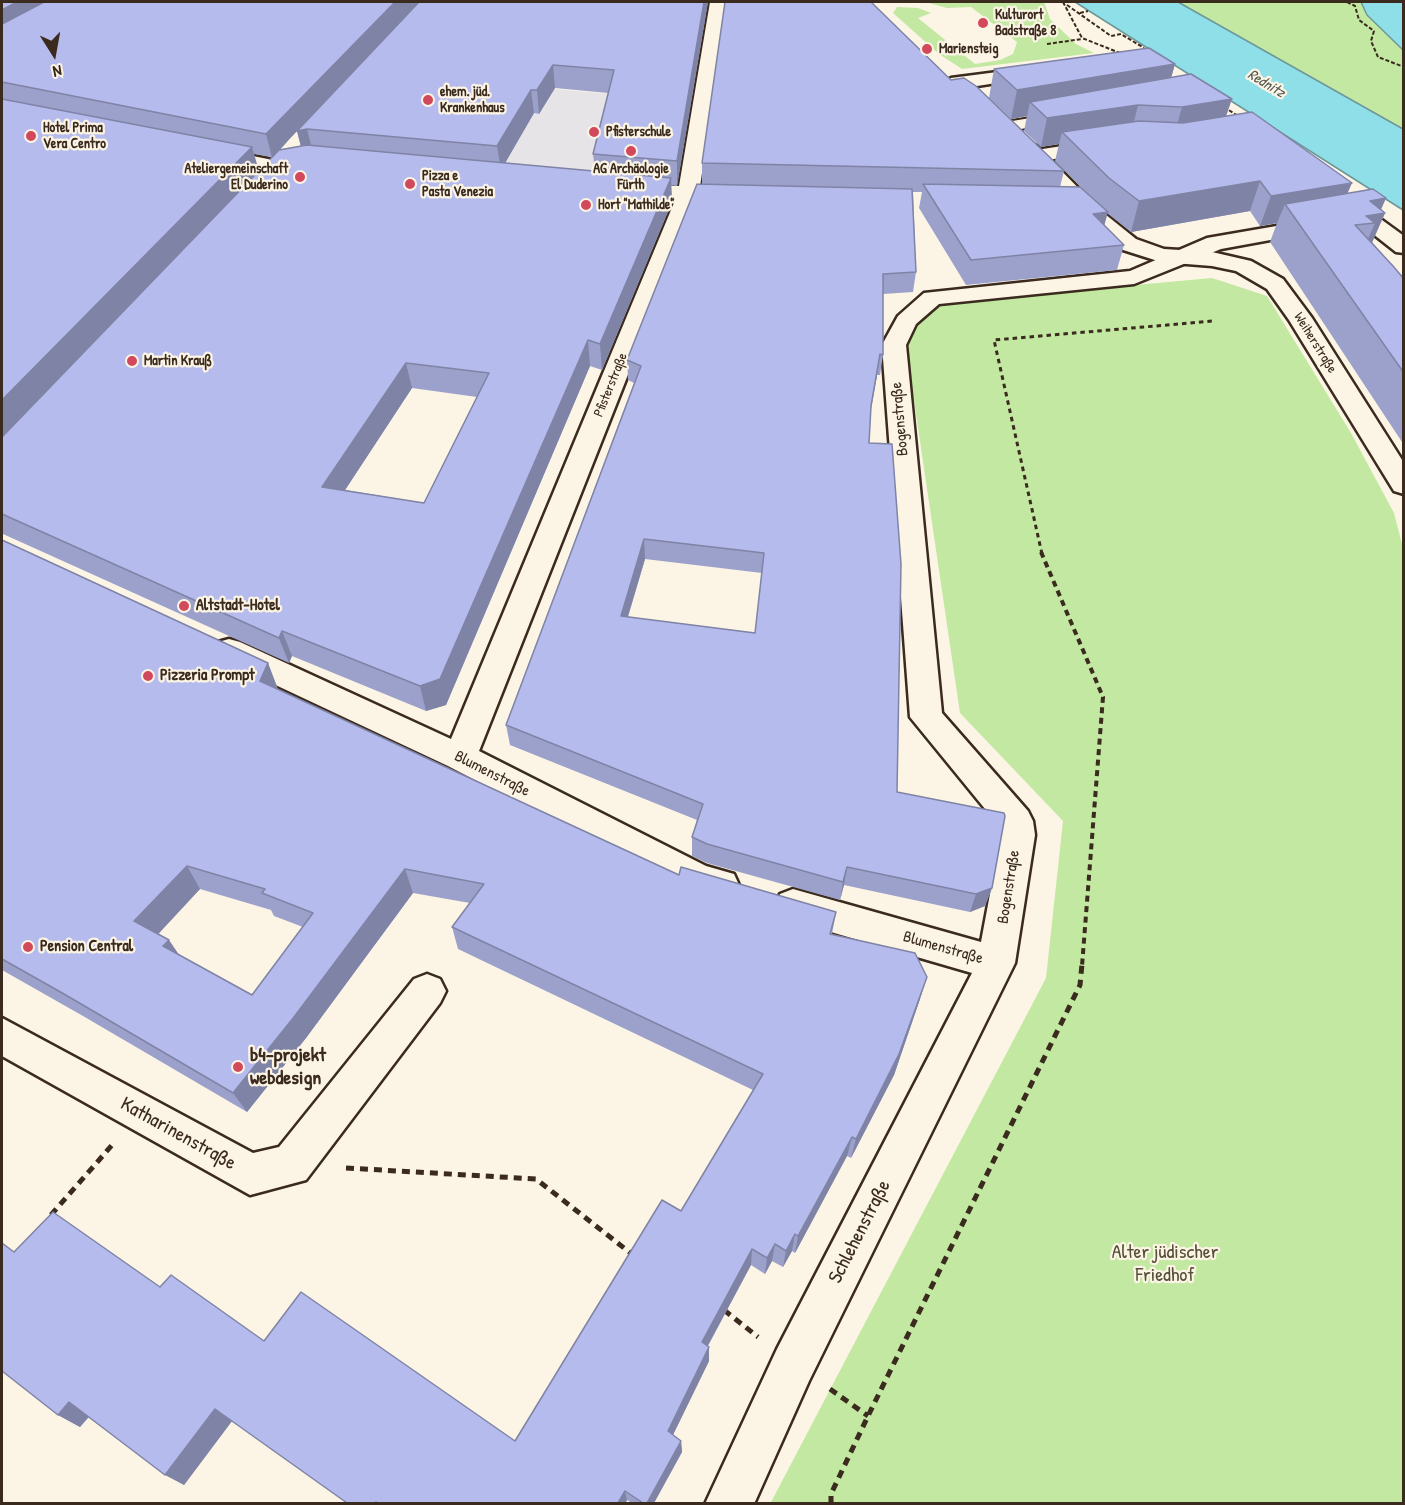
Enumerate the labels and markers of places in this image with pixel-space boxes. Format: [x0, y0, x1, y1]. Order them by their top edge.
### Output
place label: Kulturort Badstraße 8 [995, 7, 1056, 40]
marker: Kulturort Badstraße 8 [976, 16, 990, 30]
place label: Mariensteig [939, 41, 998, 57]
marker: Mariensteig [920, 42, 934, 56]
place label: ehem. jüd. Krankenhaus [440, 84, 505, 116]
marker: ehem. jüd. Krankenhaus [421, 93, 435, 107]
place label: Hotel Prima Vera Centro [43, 120, 106, 152]
place label: Pfisterschule [606, 124, 671, 140]
marker: Pfisterschule [587, 125, 601, 139]
marker: Hotel Prima Vera Centro [24, 129, 38, 143]
marker: AG Archäologie Fürth [624, 144, 638, 158]
place label: Ateliergemeinschaft El Duderino [185, 161, 288, 194]
place label: AG Archäologie Fürth [593, 161, 669, 194]
place label: Pizza e Pasta Venezia [422, 168, 493, 200]
marker: Ateliergemeinschaft El Duderino [293, 170, 307, 184]
marker: Pizza e Pasta Venezia [403, 177, 417, 191]
place label: Hort "Mathilde" [598, 197, 675, 213]
marker: Hort "Mathilde" [579, 198, 593, 212]
place label: Martin Krauß [144, 353, 212, 369]
marker: Martin Krauß [125, 354, 139, 368]
place label: Altstadt-Hotel [196, 596, 280, 616]
marker: Altstadt-Hotel [177, 599, 191, 613]
place label: Pizzeria Prompt [160, 666, 255, 686]
marker: Pizzeria Prompt [141, 669, 155, 683]
place label: Pension Central [40, 937, 133, 957]
marker: Pension Central [21, 940, 35, 954]
place label: b4-projekt webdesign [250, 1044, 326, 1091]
marker: b4-projekt webdesign [231, 1060, 245, 1074]

